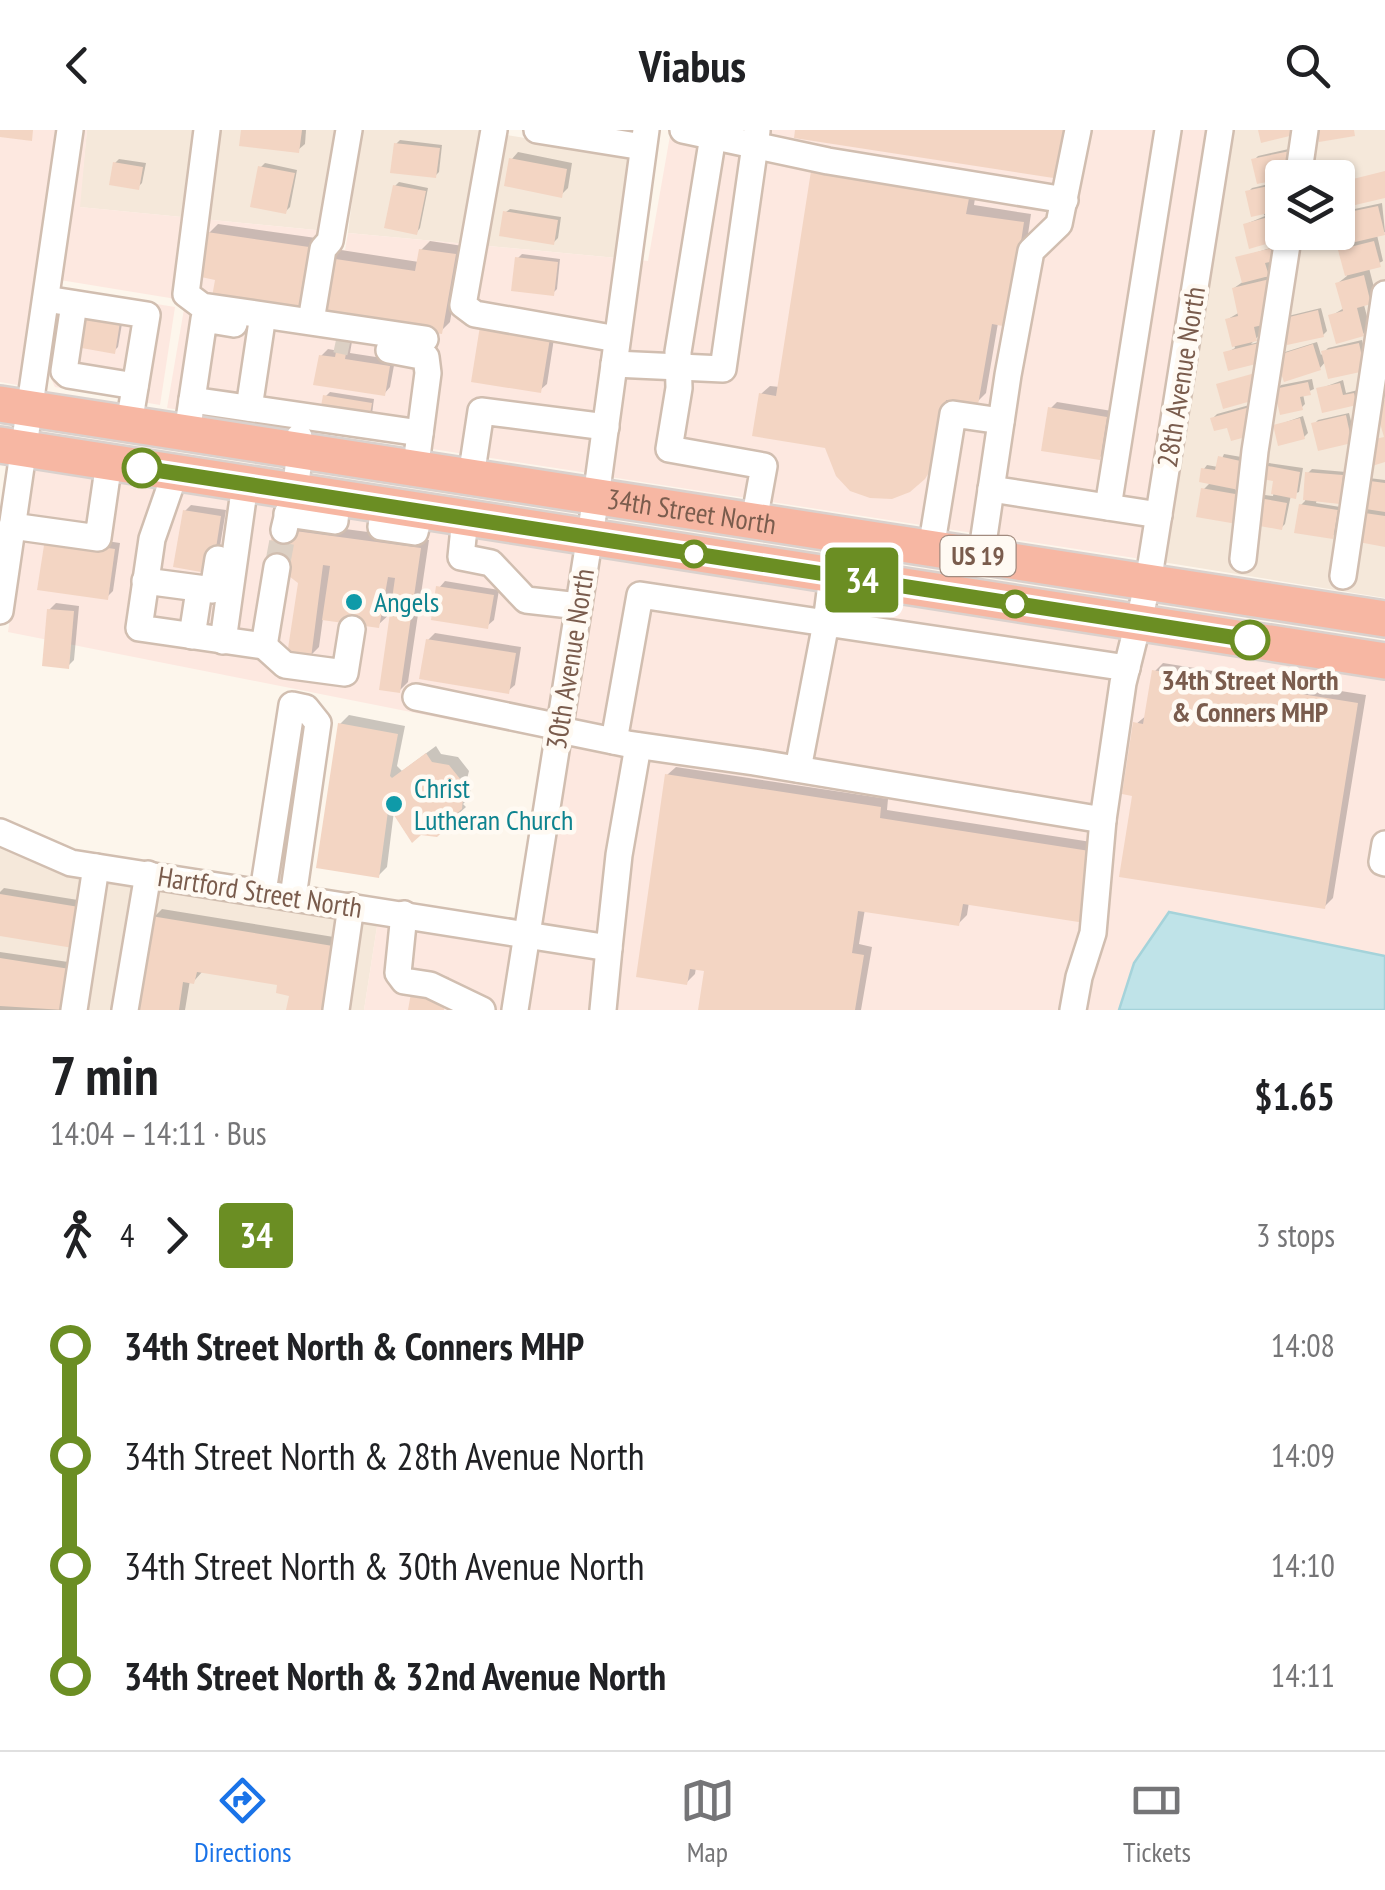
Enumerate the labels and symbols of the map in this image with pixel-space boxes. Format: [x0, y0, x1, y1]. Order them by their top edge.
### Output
street label: 28th Avenue North [1148, 284, 1213, 470]
unlabelled marker [123, 449, 161, 487]
street label: 34th Street North [605, 480, 779, 542]
road number: US 19 [940, 536, 1016, 576]
unlabelled marker [681, 541, 707, 567]
line badge: 34 [817, 548, 907, 612]
street label: 30th Avenue North [537, 566, 602, 752]
place label: Angels [374, 583, 439, 620]
marker: Angels [343, 591, 365, 613]
unlabelled marker [1002, 591, 1028, 617]
marker: 34th Street North & Conners MHP [1231, 621, 1269, 659]
place label: 34th Street North & Conners MHP [1162, 661, 1338, 730]
place label: Christ Lutheran Church [414, 769, 573, 838]
marker: Christ Lutheran Church [383, 793, 405, 815]
street label: Hartford Street North [155, 857, 365, 926]

